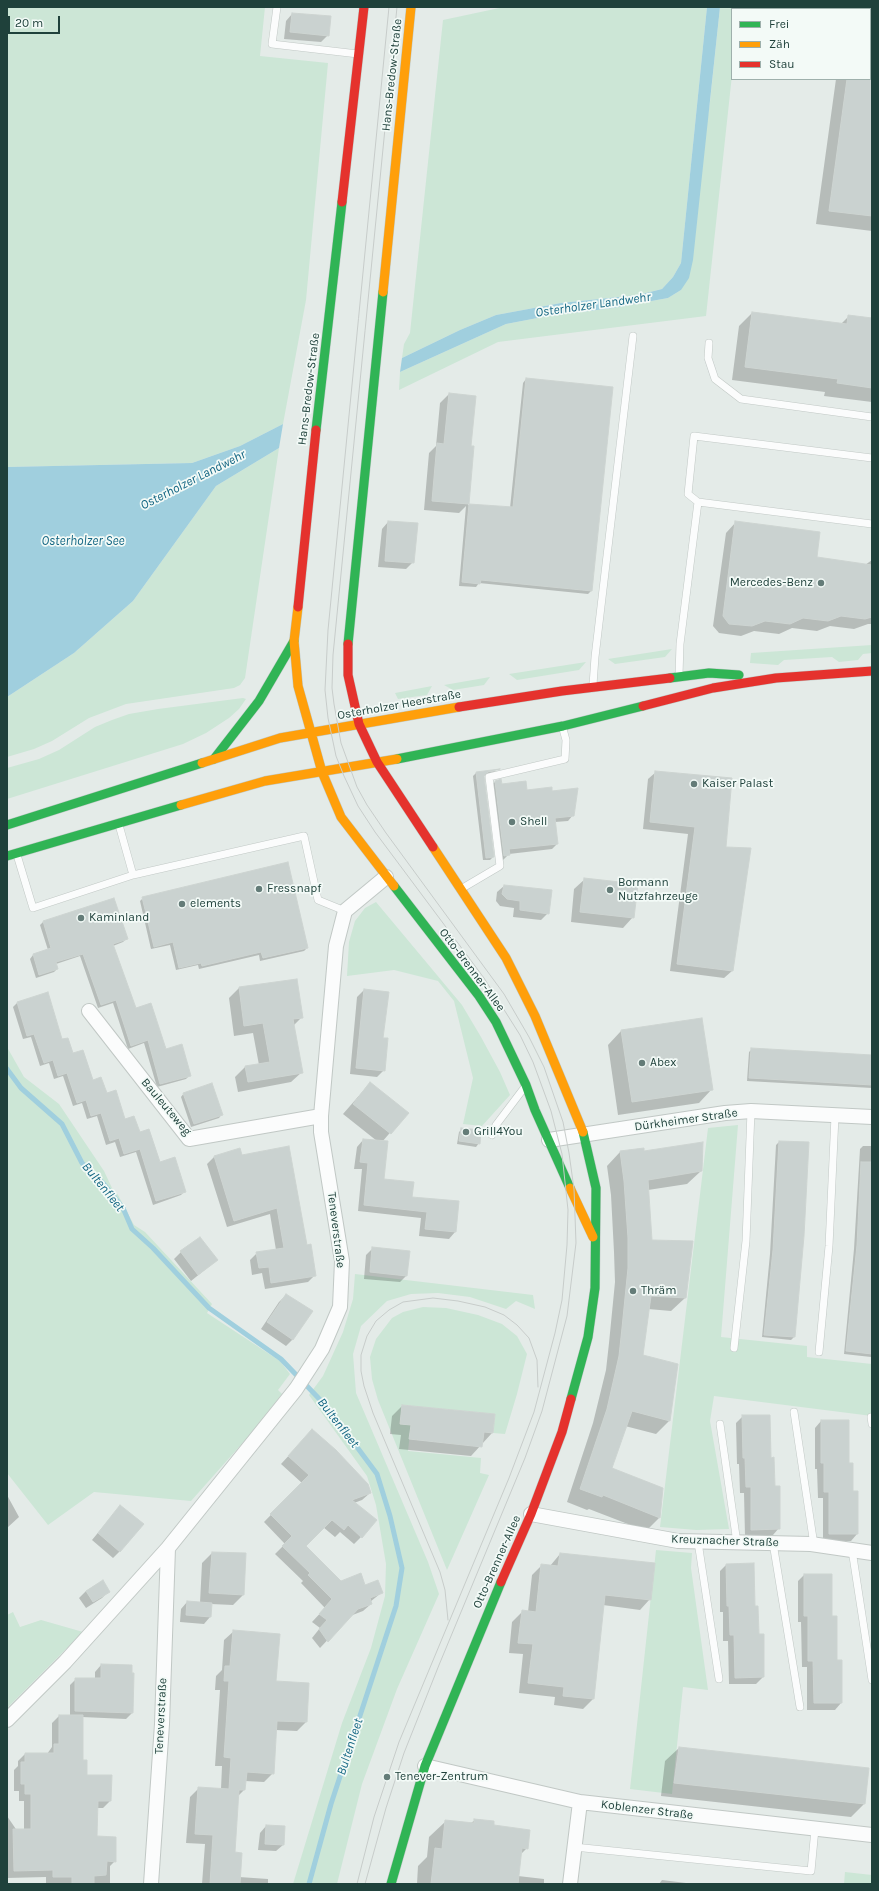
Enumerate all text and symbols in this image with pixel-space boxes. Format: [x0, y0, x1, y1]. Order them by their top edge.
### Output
scale bar [10, 8, 62, 34]
legend [731, 8, 871, 80]
text: 20 m [15, 16, 43, 30]
text: Frei [769, 17, 789, 31]
street label: Hans-Bredow-Straße [379, 18, 405, 132]
text: Zäh [769, 37, 790, 51]
text: Stau [769, 57, 795, 71]
water label: Osterholzer Landwehr [534, 289, 652, 321]
street label: Hans-Bredow-Straße [295, 332, 323, 446]
water label: Osterholzer Landwehr [138, 447, 248, 513]
water label: Osterholzer See [41, 533, 125, 549]
place label: Mercedes-Benz [730, 576, 813, 590]
marker: Mercedes-Benz [816, 578, 826, 588]
street label: Osterholzer Heerstraße [336, 687, 462, 723]
place label: Kaiser Palast [702, 777, 773, 791]
marker: Kaiser Palast [689, 779, 699, 789]
place label: Shell [520, 815, 547, 829]
marker: Shell [507, 817, 517, 827]
place label: Bormann Nutzfahrzeuge [618, 876, 698, 904]
place label: Fressnapf [267, 882, 321, 896]
marker: Fressnapf [254, 884, 264, 894]
marker: Bormann Nutzfahrzeuge [605, 885, 615, 895]
place label: elements [190, 897, 241, 911]
marker: elements [177, 899, 187, 909]
place label: Kaminland [89, 911, 149, 925]
marker: Kaminland [76, 913, 86, 923]
street label: Otto-Brenner-Allee [436, 926, 508, 1014]
place label: Abex [650, 1056, 676, 1070]
marker: Abex [637, 1058, 647, 1068]
street label: Bauleuteweg [138, 1075, 194, 1139]
street label: Dürkheimer Straße [633, 1106, 739, 1134]
place label: Grill4You [474, 1125, 523, 1139]
marker: Grill4You [461, 1127, 471, 1137]
water label: Bultenfleet [78, 1159, 128, 1215]
street label: Teneverstraße [324, 1191, 348, 1269]
place label: Thräm [641, 1284, 676, 1298]
marker: Thräm [628, 1286, 638, 1296]
water label: Bultenfleet [314, 1395, 362, 1451]
street label: Otto-Brenner-Allee [470, 1513, 524, 1611]
street label: Kreuznacher Straße [671, 1532, 779, 1550]
street label: Teneverstraße [152, 1677, 170, 1755]
water label: Bultenfleet [333, 1717, 367, 1777]
place label: Tenever-Zentrum [395, 1770, 488, 1784]
marker: Tenever-Zentrum [382, 1772, 392, 1782]
street label: Koblenzer Straße [600, 1797, 694, 1823]

